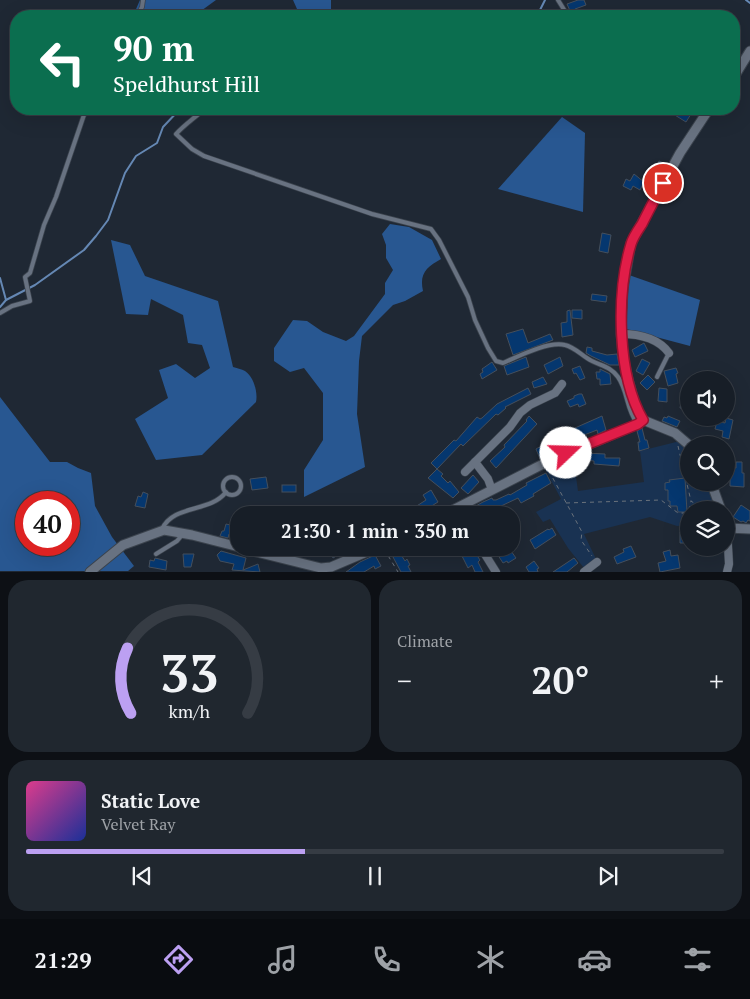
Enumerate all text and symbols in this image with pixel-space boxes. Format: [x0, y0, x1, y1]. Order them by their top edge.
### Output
text: 90 m [113, 25, 194, 71]
icon: left [30, 30, 95, 95]
text: Speldhurst Hill [113, 69, 260, 98]
pin [642, 162, 684, 204]
icon: arrive [649, 169, 677, 197]
map controls [680, 371, 735, 556]
button: sound [680, 371, 735, 426]
position arrow [539, 426, 591, 478]
button: search [680, 436, 735, 491]
speed limit sign: 40 [15, 491, 80, 556]
button: layers [680, 501, 735, 556]
text: 21:30 · 1 min · 350 m [281, 518, 469, 543]
text: Climate [397, 630, 453, 652]
text: 33 [160, 638, 219, 707]
text: 20° [531, 655, 590, 705]
text: − [397, 662, 412, 699]
text: + [709, 662, 724, 699]
text: km/h [169, 699, 211, 723]
text: Static Love [101, 788, 200, 813]
text: Velvet Ray [101, 813, 175, 835]
icon: previous [128, 862, 156, 890]
icon: pause [361, 862, 389, 890]
icon: next [594, 862, 622, 890]
icon: directions [161, 942, 196, 977]
icon: music [265, 942, 300, 977]
icon: phone [369, 942, 404, 977]
icon: climate [473, 942, 508, 977]
icon: car [577, 942, 612, 977]
icon: filters [680, 942, 715, 977]
text: 21:29 [34, 945, 92, 974]

